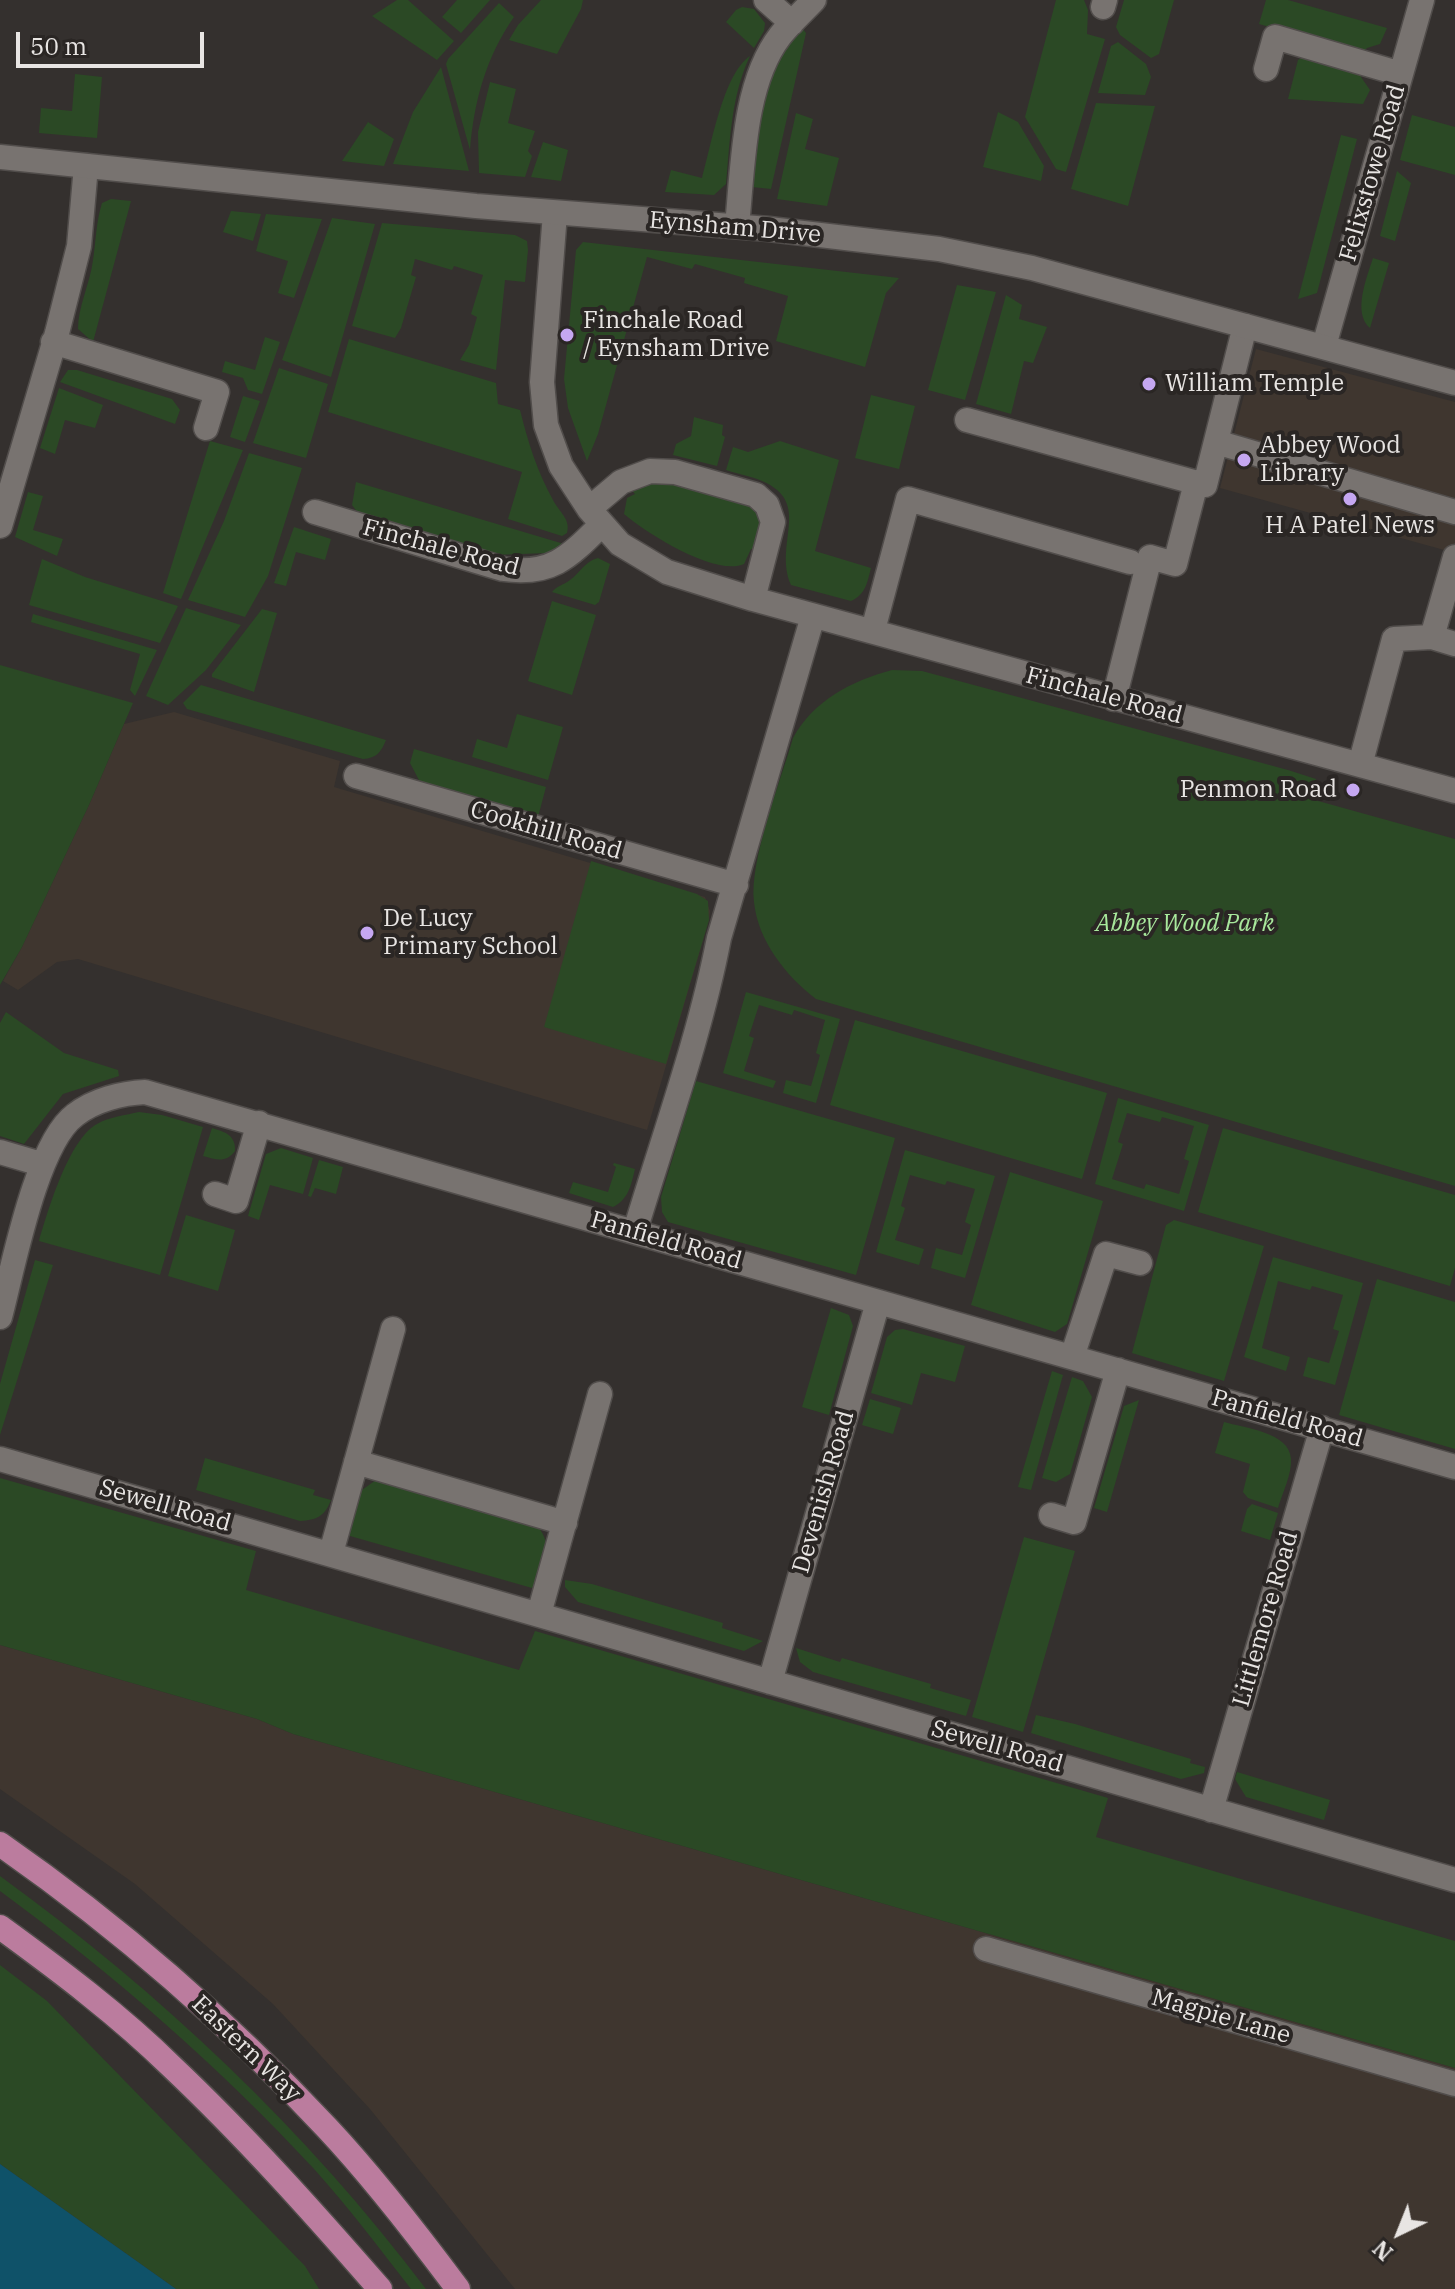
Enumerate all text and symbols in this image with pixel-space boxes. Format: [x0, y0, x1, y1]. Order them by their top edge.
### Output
scale bar [20, 16, 208, 66]
text: 50 m [30, 30, 87, 62]
street label: Felixstowe Road [1334, 81, 1412, 265]
street label: Eynsham Drive [648, 206, 822, 250]
place label: Finchale Road / Eynsham Drive [583, 307, 770, 363]
marker: Finchale Road / Eynsham Drive [558, 326, 576, 344]
place label: William Temple [1165, 370, 1344, 398]
marker: William Temple [1140, 375, 1158, 393]
place label: Abbey Wood Library [1260, 432, 1401, 488]
marker: Abbey Wood Library [1235, 451, 1253, 469]
marker: H A Patel News [1341, 490, 1359, 508]
place label: H A Patel News [1265, 512, 1435, 540]
street label: Finchale Road [360, 513, 522, 583]
street label: Finchale Road [1023, 661, 1185, 731]
place label: Penmon Road [1180, 776, 1337, 804]
marker: Penmon Road [1344, 781, 1362, 799]
street label: Cookhill Road [467, 796, 625, 866]
place label: De Lucy Primary School [383, 905, 558, 961]
park label: Abbey Wood Park [1096, 910, 1274, 938]
marker: De Lucy Primary School [358, 924, 376, 942]
street label: Panfield Road [587, 1206, 745, 1276]
street label: Panfield Road [1208, 1384, 1366, 1454]
street label: Devenish Road [787, 1407, 861, 1577]
street label: Sewell Road [96, 1473, 234, 1539]
street label: Littlemore Road [1227, 1528, 1305, 1710]
street label: Sewell Road [928, 1714, 1066, 1780]
street label: Magpie Lane [1148, 1983, 1294, 2051]
street label: Eastern Way [186, 1990, 306, 2108]
north arrow [1359, 2193, 1439, 2273]
text: N [1366, 2234, 1399, 2267]

